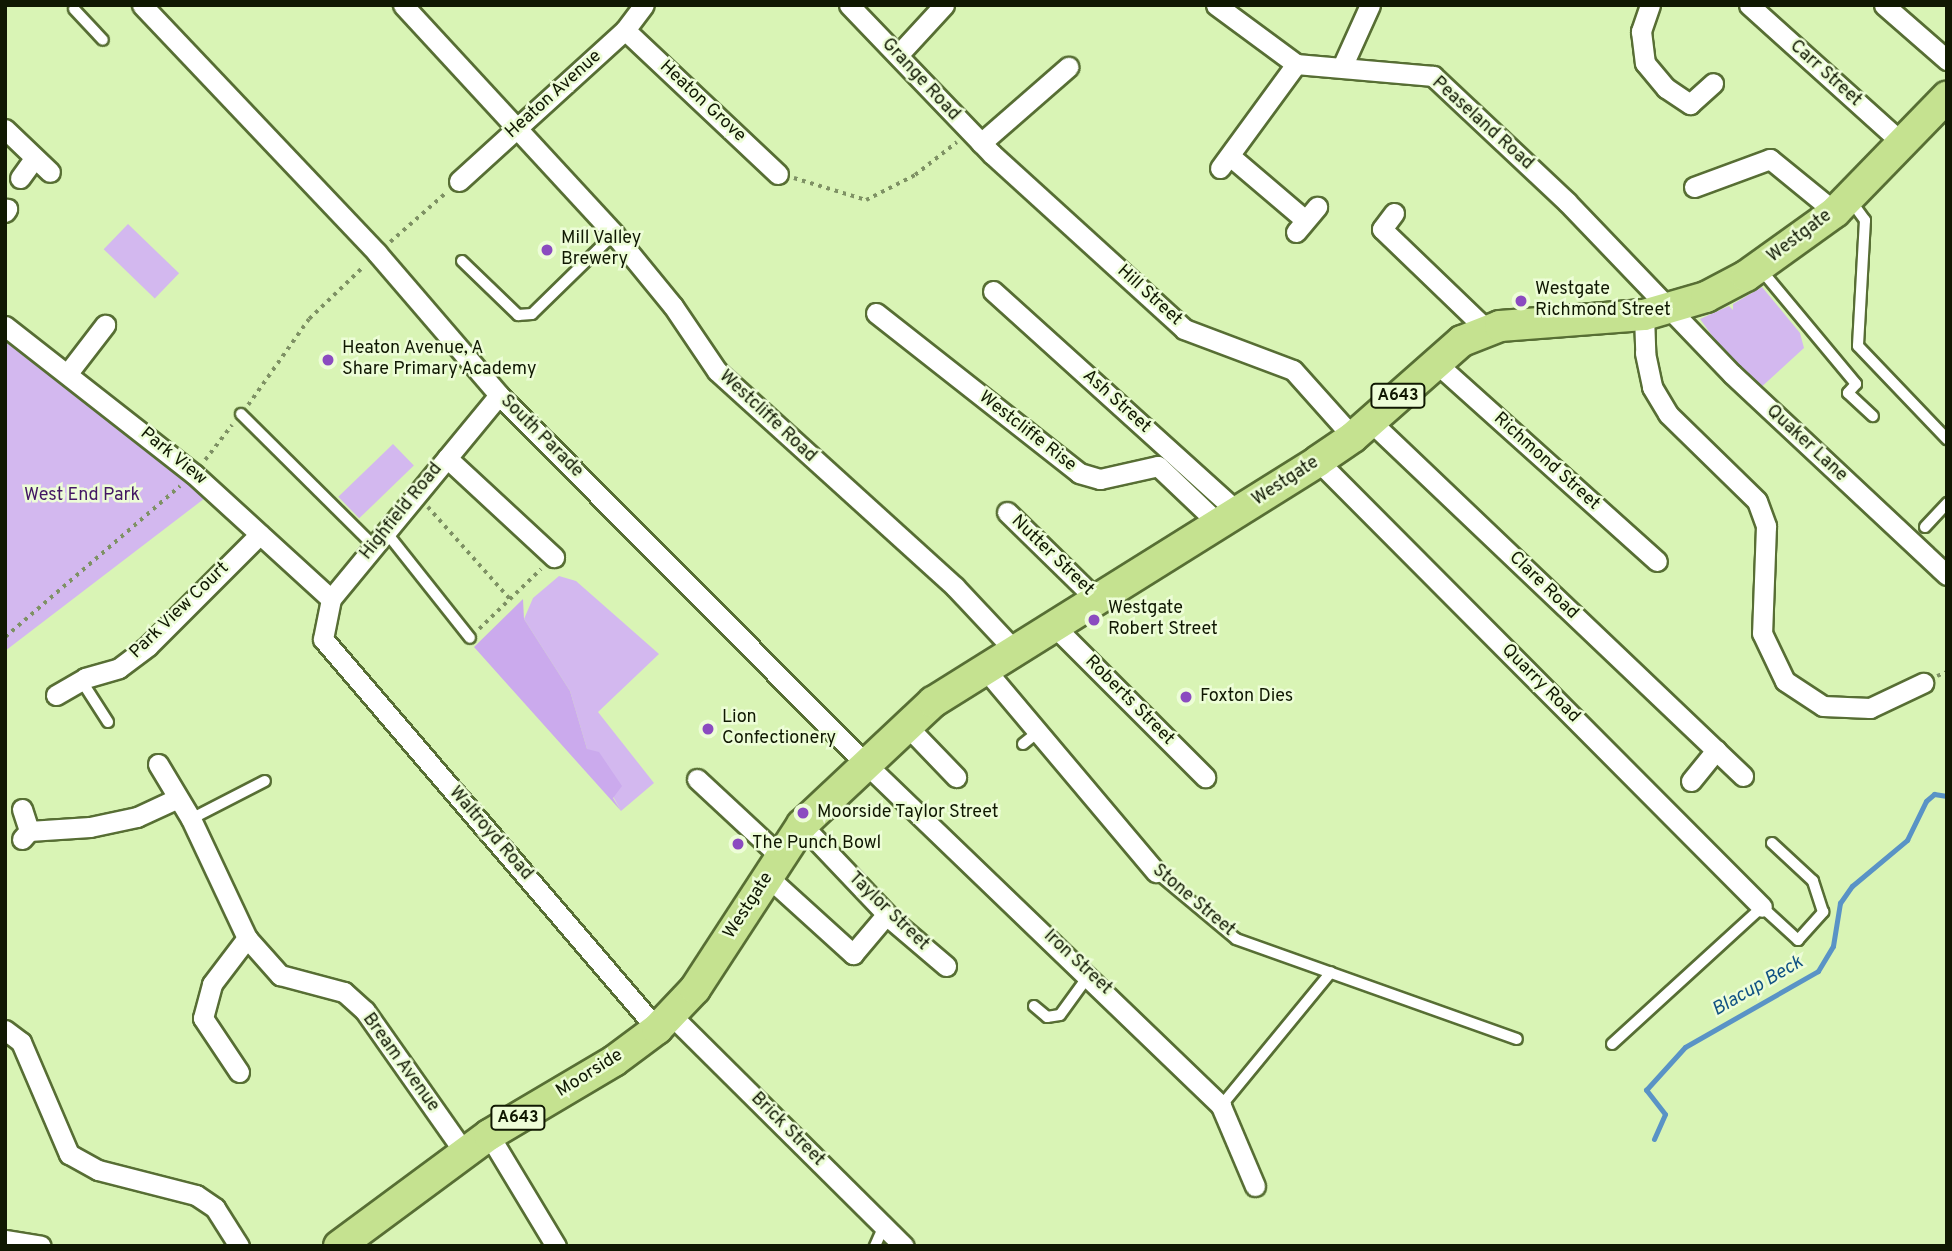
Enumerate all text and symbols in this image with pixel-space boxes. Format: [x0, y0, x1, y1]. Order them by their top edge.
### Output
street label: Grange Road [876, 34, 964, 126]
street label: Carr Street [1785, 36, 1865, 112]
street label: Heaton Avenue [501, 46, 607, 144]
street label: Heaton Grove [654, 57, 750, 147]
street label: Peaseland Road [1427, 73, 1537, 175]
street label: Westgate [1764, 206, 1836, 268]
place label: Mill Valley Brewery [561, 229, 642, 272]
marker: Mill Valley Brewery [539, 242, 555, 258]
street label: Hill Street [1112, 261, 1186, 331]
place label: Westgate Richmond Street [1535, 280, 1671, 322]
marker: Westgate Richmond Street [1513, 293, 1529, 309]
place label: Heaton Avenue, A Share Primary Academy [342, 339, 537, 382]
marker: Heaton Avenue, A Share Primary Academy [320, 352, 336, 368]
street label: Westcliffe Road [714, 366, 820, 468]
street label: Ash Street [1077, 366, 1155, 438]
road number: A643 [1370, 384, 1426, 408]
street label: Westcliffe Rise [974, 387, 1080, 477]
street label: South Parade [495, 391, 587, 483]
street label: Quaker Lane [1761, 401, 1851, 487]
street label: Richmond Street [1488, 409, 1604, 515]
street label: Park View [135, 423, 211, 491]
street label: Westgate [1249, 453, 1323, 511]
street label: Highfield Road [356, 459, 448, 565]
park label: West End Park [24, 485, 140, 507]
street label: Nutter Street [1006, 511, 1098, 601]
street label: Clare Road [1504, 548, 1582, 624]
street label: Park View Court [126, 558, 234, 664]
place label: Westgate Robert Street [1108, 599, 1218, 642]
marker: Westgate Robert Street [1086, 612, 1102, 628]
street label: Quarry Road [1496, 640, 1584, 728]
street label: Roberts Street [1080, 652, 1178, 750]
place label: Foxton Dies [1200, 686, 1293, 708]
marker: Foxton Dies [1178, 689, 1194, 705]
place label: Lion Confectionery [722, 708, 836, 750]
marker: Lion Confectionery [700, 721, 716, 737]
street label: Waltroyd Road [444, 783, 536, 885]
place label: Moorside Taylor Street [817, 802, 999, 824]
marker: Moorside Taylor Street [795, 805, 811, 821]
place label: The Punch Bowl [752, 833, 881, 855]
marker: The Punch Bowl [730, 836, 746, 852]
street label: Stone Street [1147, 860, 1239, 942]
street label: Taylor Street [843, 868, 933, 956]
street label: Westgate [720, 869, 778, 943]
street label: Iron Street [1038, 926, 1116, 1000]
water label: Blacup Beck [1708, 952, 1808, 1022]
street label: Bream Avenue [357, 1009, 443, 1117]
street label: Moorside [553, 1045, 627, 1103]
street label: Brick Street [746, 1089, 828, 1171]
road number: A643 [490, 1106, 546, 1130]

